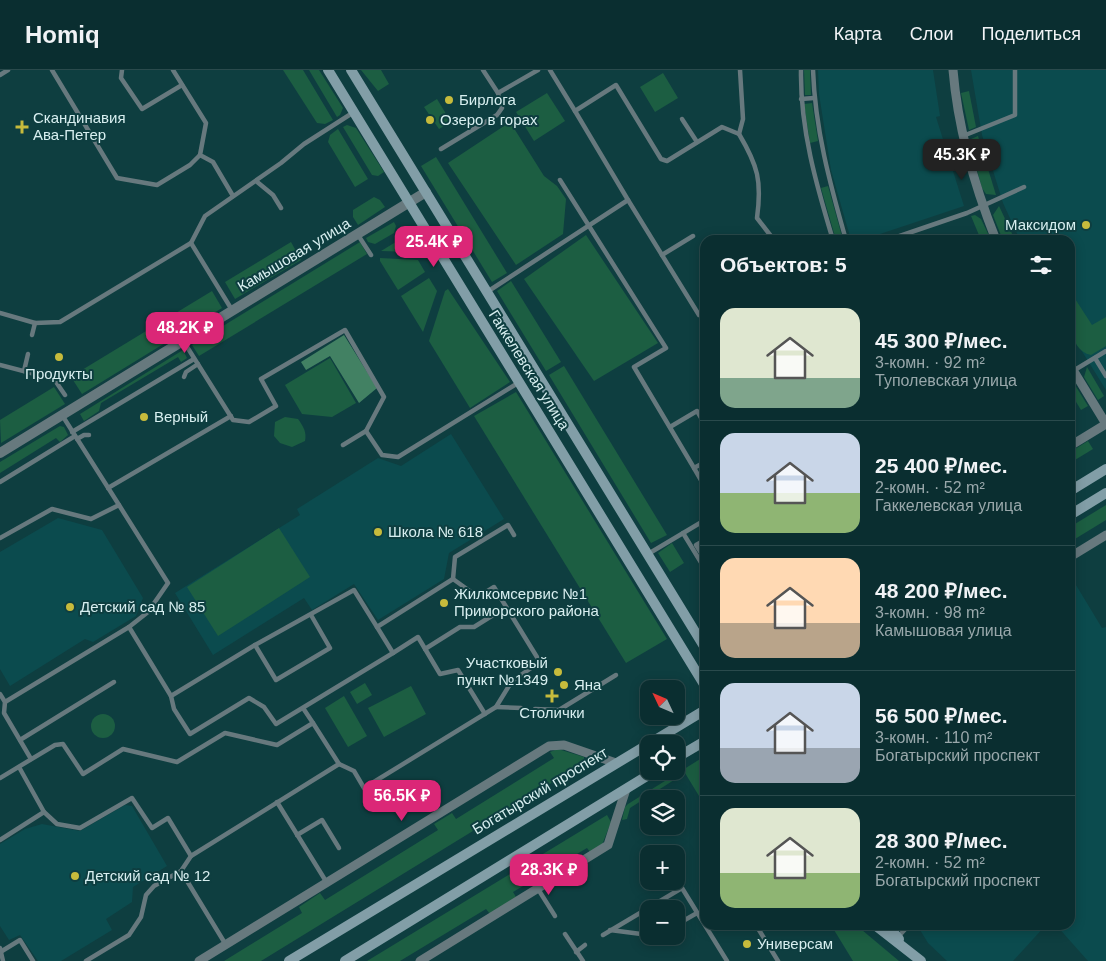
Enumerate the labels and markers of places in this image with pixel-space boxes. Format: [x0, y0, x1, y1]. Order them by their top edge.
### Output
place label: Бирлога [459, 91, 516, 108]
marker: Бирлога [443, 94, 455, 106]
place label: Скандинавия Ава-Петер [33, 109, 126, 143]
place label: Озеро в горах [440, 111, 538, 128]
marker: Озеро в горах [424, 114, 436, 126]
marker: Скандинавия Ава-Петер [15, 120, 29, 134]
pin: 45.3K ₽ [916, 138, 1008, 181]
place label: Максидом [1005, 216, 1076, 233]
marker: Максидом [1080, 219, 1092, 231]
pin: 25.4K ₽ [388, 226, 480, 268]
pin: 48.2K ₽ [139, 312, 231, 354]
marker: Продукты [53, 351, 65, 363]
place label: Продукты [25, 365, 93, 382]
place label: Верный [154, 408, 208, 425]
marker: Верный [138, 411, 150, 423]
place label: Школа № 618 [388, 523, 483, 540]
marker: Школа № 618 [372, 526, 384, 538]
place label: Жилкомсервис №1 Приморского района [454, 585, 599, 619]
marker: Жилкомсервис №1 Приморского района [438, 597, 450, 609]
place label: Детский сад № 85 [80, 598, 205, 615]
marker: Детский сад № 85 [64, 601, 76, 613]
place label: Участковый пункт №1349 [457, 654, 548, 688]
marker: Участковый пункт №1349 [552, 666, 564, 678]
place label: Яна [574, 676, 602, 693]
marker: Яна [558, 679, 570, 691]
marker: Столички [546, 690, 558, 702]
place label: Столички [519, 704, 585, 721]
pin: 56.5K ₽ [356, 780, 448, 822]
pin: 28.3K ₽ [503, 854, 595, 896]
place label: Детский сад № 12 [85, 867, 210, 884]
marker: Детский сад № 12 [69, 870, 81, 882]
place label: Универсам [757, 935, 833, 952]
marker: Универсам [741, 938, 753, 950]

